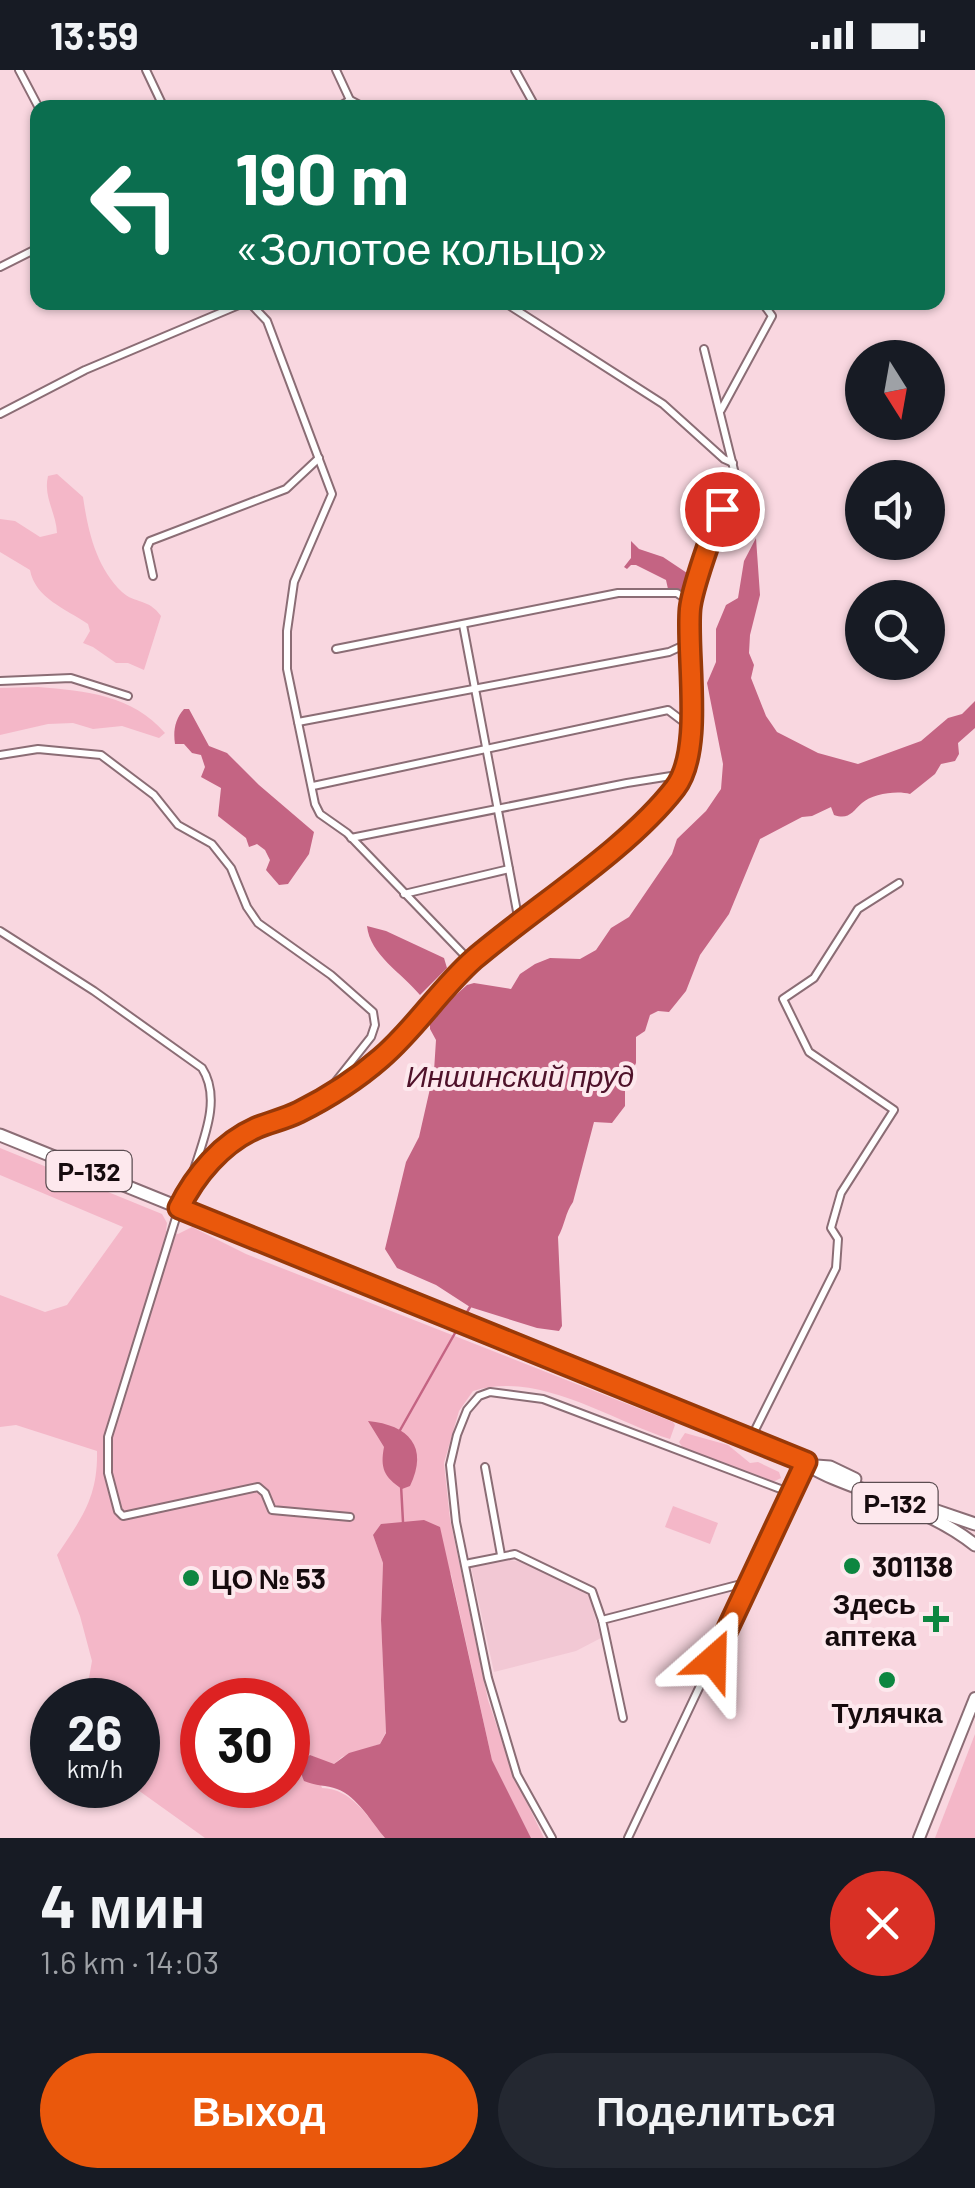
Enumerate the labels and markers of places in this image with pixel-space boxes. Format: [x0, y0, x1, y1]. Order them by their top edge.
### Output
pin [680, 467, 765, 552]
place label: 301138 [872, 1549, 953, 1583]
marker: 301138 [841, 1555, 863, 1577]
place label: ЦО № 53 [211, 1561, 326, 1595]
marker: ЦО № 53 [180, 1567, 202, 1589]
place label: Здесь аптека [825, 1586, 916, 1652]
marker: Здесь аптека [925, 1608, 947, 1630]
marker: Тулячка [876, 1669, 898, 1691]
place label: Тулячка [831, 1695, 943, 1729]

